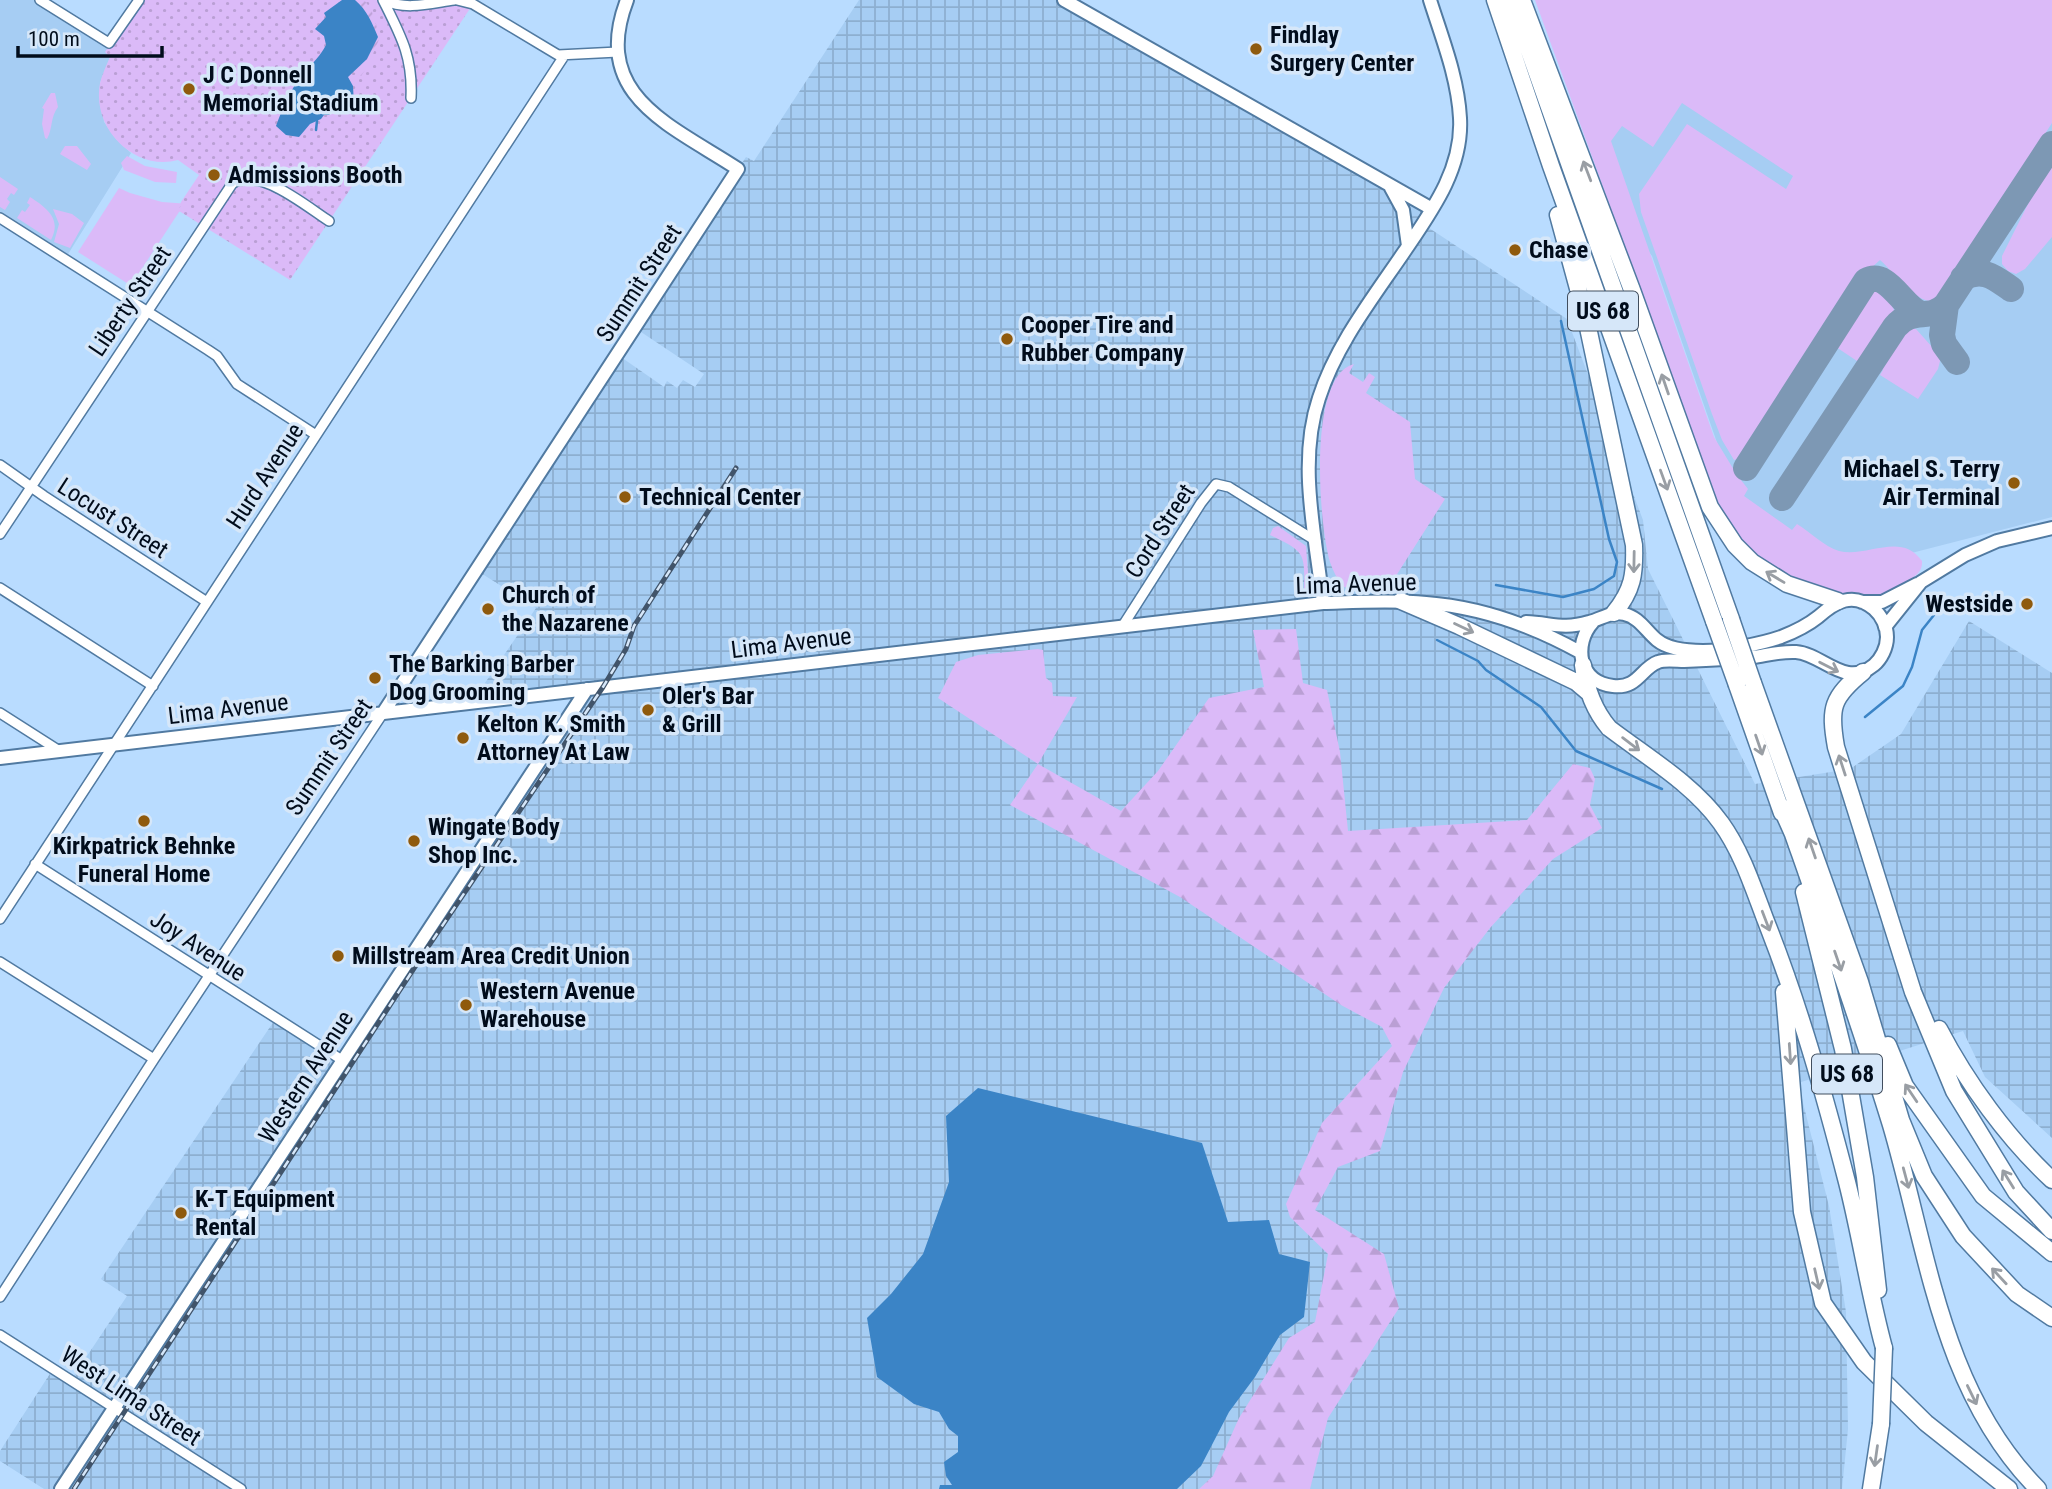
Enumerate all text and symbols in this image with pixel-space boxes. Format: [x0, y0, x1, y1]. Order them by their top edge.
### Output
scale bar [18, 14, 161, 58]
place label: Findlay Surgery Center [1270, 21, 1414, 77]
text: 100 m [28, 27, 80, 51]
marker: Findlay Surgery Center [1248, 41, 1264, 57]
place label: J C Donnell Memorial Stadium [203, 61, 378, 117]
marker: J C Donnell Memorial Stadium [181, 81, 197, 97]
place label: Admissions Booth [228, 161, 403, 189]
one-way arrow [1579, 161, 1592, 182]
marker: Admissions Booth [206, 167, 222, 183]
street label: Summit Street [591, 219, 687, 347]
place label: Chase [1529, 236, 1588, 264]
street label: Liberty Street [83, 241, 177, 361]
marker: Chase [1507, 242, 1523, 258]
road number: US 68 [1568, 292, 1638, 330]
place label: Cooper Tire and Rubber Company [1021, 311, 1184, 367]
marker: Cooper Tire and Rubber Company [999, 331, 1015, 347]
one-way arrow [1658, 374, 1670, 396]
street label: Hurd Avenue [221, 418, 309, 534]
place label: Michael S. Terry Air Terminal [1844, 455, 2000, 511]
one-way arrow [1659, 469, 1671, 491]
street label: Locust Street [53, 472, 173, 564]
marker: Michael S. Terry Air Terminal [2006, 475, 2022, 491]
street label: Cord Street [1119, 479, 1201, 583]
place label: Technical Center [639, 483, 801, 511]
marker: Technical Center [617, 489, 633, 505]
one-way arrow [1627, 550, 1640, 573]
street label: Lima Avenue [1295, 568, 1417, 600]
one-way arrow [1765, 570, 1785, 584]
place label: Church of the Nazarene [502, 581, 629, 637]
place label: Westside [1925, 590, 2013, 618]
marker: Westside [2019, 596, 2035, 612]
marker: Church of the Nazarene [480, 601, 496, 617]
street label: Lima Avenue [729, 622, 853, 664]
one-way arrow [1453, 622, 1474, 635]
place label: The Barking Barber Dog Grooming [389, 650, 575, 706]
one-way arrow [1818, 661, 1839, 675]
marker: The Barking Barber Dog Grooming [367, 670, 383, 686]
place label: Oler's Bar & Grill [662, 682, 754, 738]
street label: Lima Avenue [166, 688, 290, 730]
street label: Summit Street [280, 693, 378, 821]
marker: Oler's Bar & Grill [640, 702, 656, 718]
place label: Kelton K. Smith Attorney At Law [477, 710, 630, 766]
marker: Kelton K. Smith Attorney At Law [455, 730, 471, 746]
one-way arrow [1754, 734, 1766, 756]
one-way arrow [1622, 737, 1640, 752]
one-way arrow [1835, 754, 1848, 776]
marker: Kirkpatrick Behnke Funeral Home [136, 813, 152, 829]
place label: Wingate Body Shop Inc. [428, 813, 560, 869]
place label: Kirkpatrick Behnke Funeral Home [53, 832, 235, 888]
marker: Wingate Body Shop Inc. [406, 833, 422, 849]
one-way arrow [1805, 838, 1817, 860]
street label: Joy Avenue [145, 905, 251, 987]
one-way arrow [1760, 909, 1773, 931]
place label: Millstream Area Credit Union [352, 942, 630, 970]
marker: Millstream Area Credit Union [330, 948, 346, 964]
one-way arrow [1832, 950, 1845, 972]
place label: Western Avenue Warehouse [480, 977, 635, 1033]
marker: Western Avenue Warehouse [458, 997, 474, 1013]
street label: Western Avenue [253, 1006, 359, 1148]
one-way arrow [1784, 1042, 1797, 1064]
road number: US 68 [1812, 1054, 1882, 1093]
one-way arrow [1904, 1084, 1918, 1103]
one-way arrow [1900, 1166, 1913, 1189]
one-way arrow [2001, 1170, 2016, 1189]
place label: K-T Equipment Rental [195, 1185, 335, 1241]
marker: K-T Equipment Rental [173, 1205, 189, 1221]
one-way arrow [1811, 1267, 1825, 1290]
one-way arrow [1991, 1268, 2008, 1285]
street label: West Lima Street [56, 1340, 206, 1452]
one-way arrow [1965, 1384, 1979, 1405]
one-way arrow [1869, 1445, 1882, 1467]

